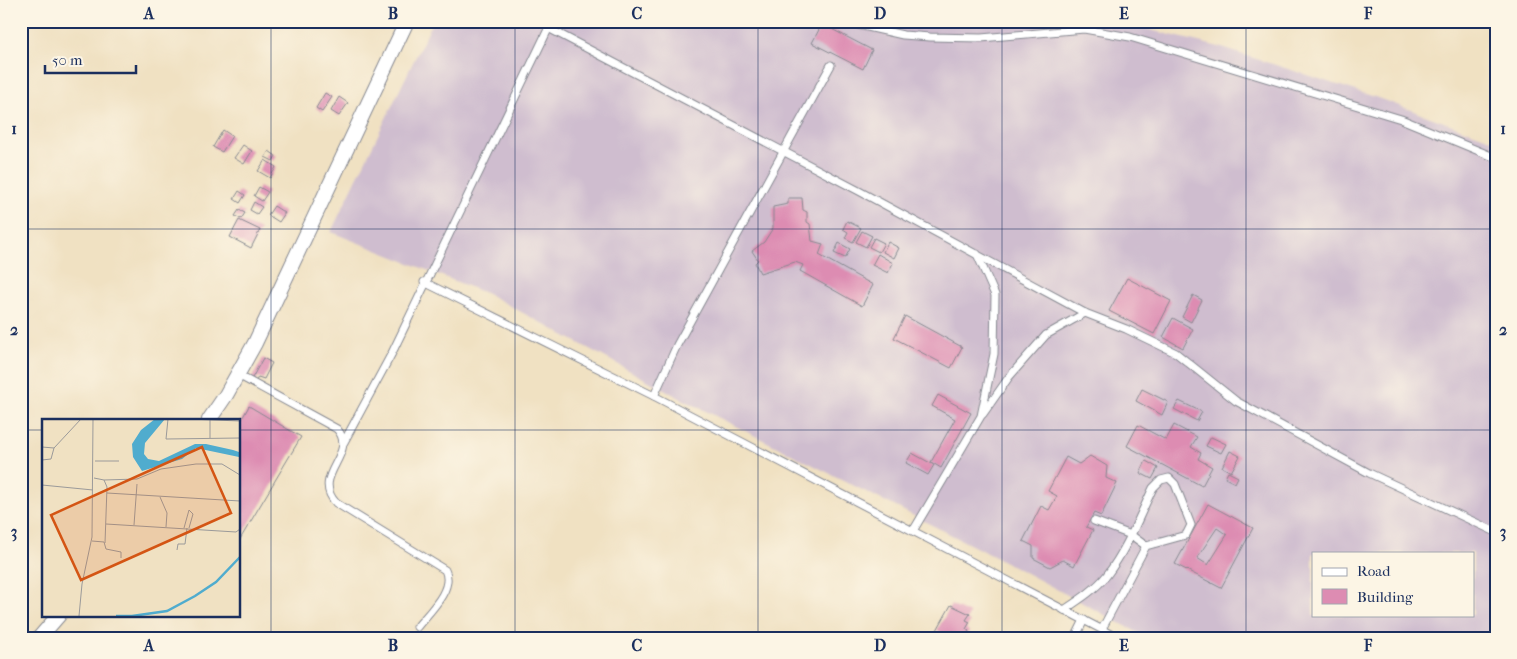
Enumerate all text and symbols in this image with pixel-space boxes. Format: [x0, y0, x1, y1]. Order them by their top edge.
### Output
text: A [143, 4, 155, 23]
text: B [388, 4, 398, 23]
text: C [632, 4, 643, 23]
text: D [874, 4, 886, 23]
text: E [1119, 4, 1129, 23]
text: F [1363, 4, 1373, 23]
scale bar [45, 42, 136, 74]
text: 50 m [52, 51, 83, 69]
text: 1 [11, 119, 17, 138]
text: 1 [1500, 119, 1506, 138]
text: 2 [10, 320, 18, 339]
text: 2 [1499, 320, 1507, 339]
inset map [42, 419, 240, 616]
text: 3 [11, 522, 17, 542]
text: 3 [1500, 522, 1506, 542]
legend [1312, 552, 1474, 616]
text: Road [1357, 562, 1391, 580]
text: Building [1357, 588, 1414, 606]
text: A [143, 636, 155, 655]
text: B [388, 636, 398, 655]
text: C [632, 636, 643, 655]
text: D [874, 636, 886, 655]
text: E [1119, 636, 1129, 655]
text: F [1363, 636, 1373, 655]

